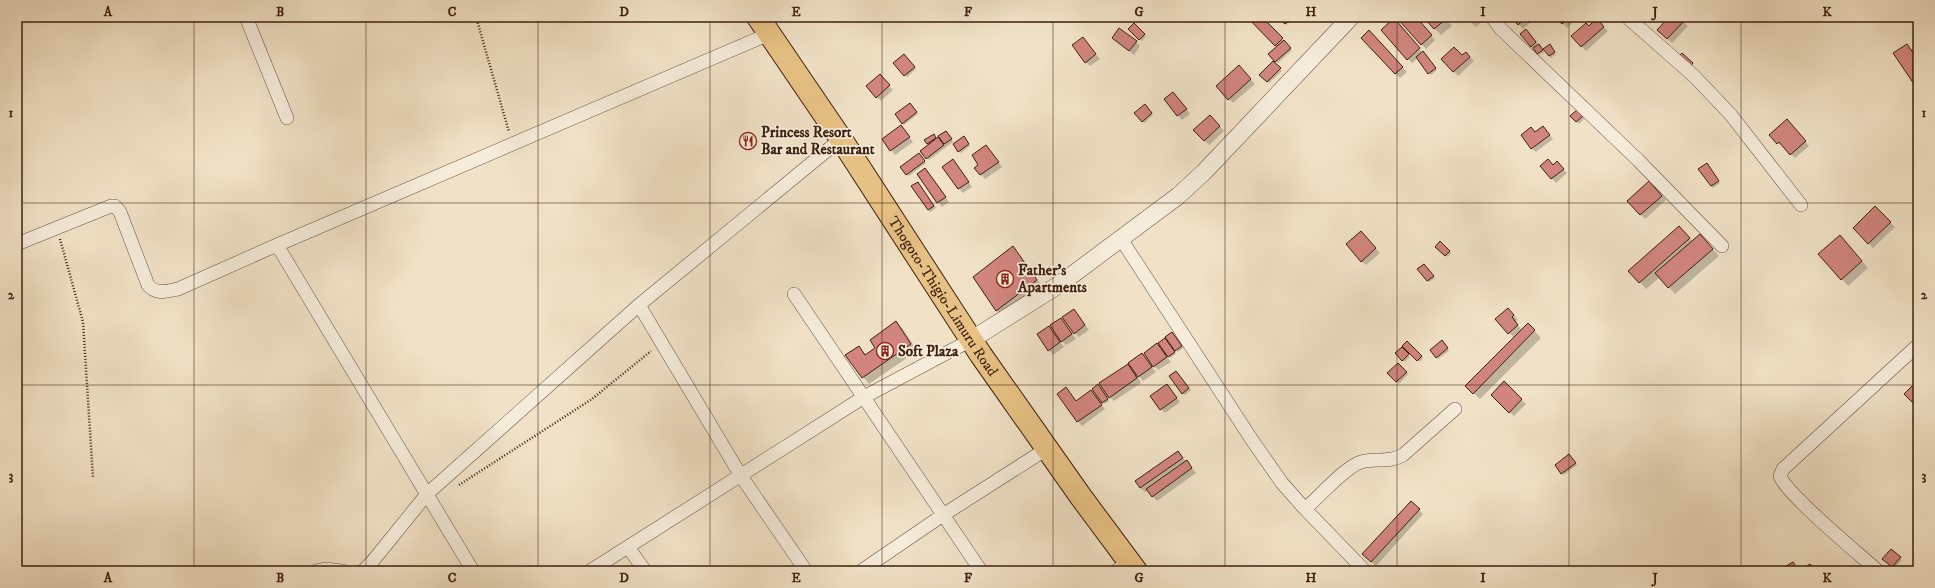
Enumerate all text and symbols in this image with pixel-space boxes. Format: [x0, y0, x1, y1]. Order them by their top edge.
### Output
text: A [103, 4, 113, 20]
text: B [276, 4, 284, 20]
text: C [448, 4, 457, 20]
text: D [619, 4, 629, 20]
text: E [791, 4, 801, 20]
text: F [964, 4, 973, 20]
text: G [1134, 4, 1144, 20]
text: H [1306, 4, 1317, 20]
text: I [1480, 4, 1486, 20]
text: J [1650, 4, 1658, 21]
text: K [1822, 4, 1832, 20]
text: 1 [9, 105, 14, 121]
text: 1 [1922, 105, 1927, 121]
place label: Princess Resort Bar and Restaurant [761, 123, 875, 159]
restaurant icon: Princess Resort Bar and Restaurant [738, 131, 758, 151]
street label: Thogoto-Thigio-Limuru Road [884, 213, 1002, 381]
place label: Father's Apartments [1017, 261, 1087, 297]
building icon: Father's Apartments [995, 269, 1015, 289]
text: 2 [8, 287, 15, 303]
text: 2 [1921, 287, 1928, 303]
building icon: Soft Plaza [875, 341, 895, 361]
place label: Soft Plaza [898, 342, 959, 361]
text: 3 [9, 468, 14, 484]
text: 3 [1922, 468, 1927, 484]
text: A [103, 570, 113, 586]
text: B [276, 570, 284, 586]
text: C [448, 570, 457, 586]
text: D [619, 570, 629, 586]
text: E [791, 570, 801, 586]
text: F [964, 570, 973, 586]
text: G [1134, 570, 1144, 586]
text: H [1306, 570, 1317, 586]
text: I [1480, 570, 1486, 586]
text: J [1650, 570, 1658, 587]
text: K [1822, 570, 1832, 586]

